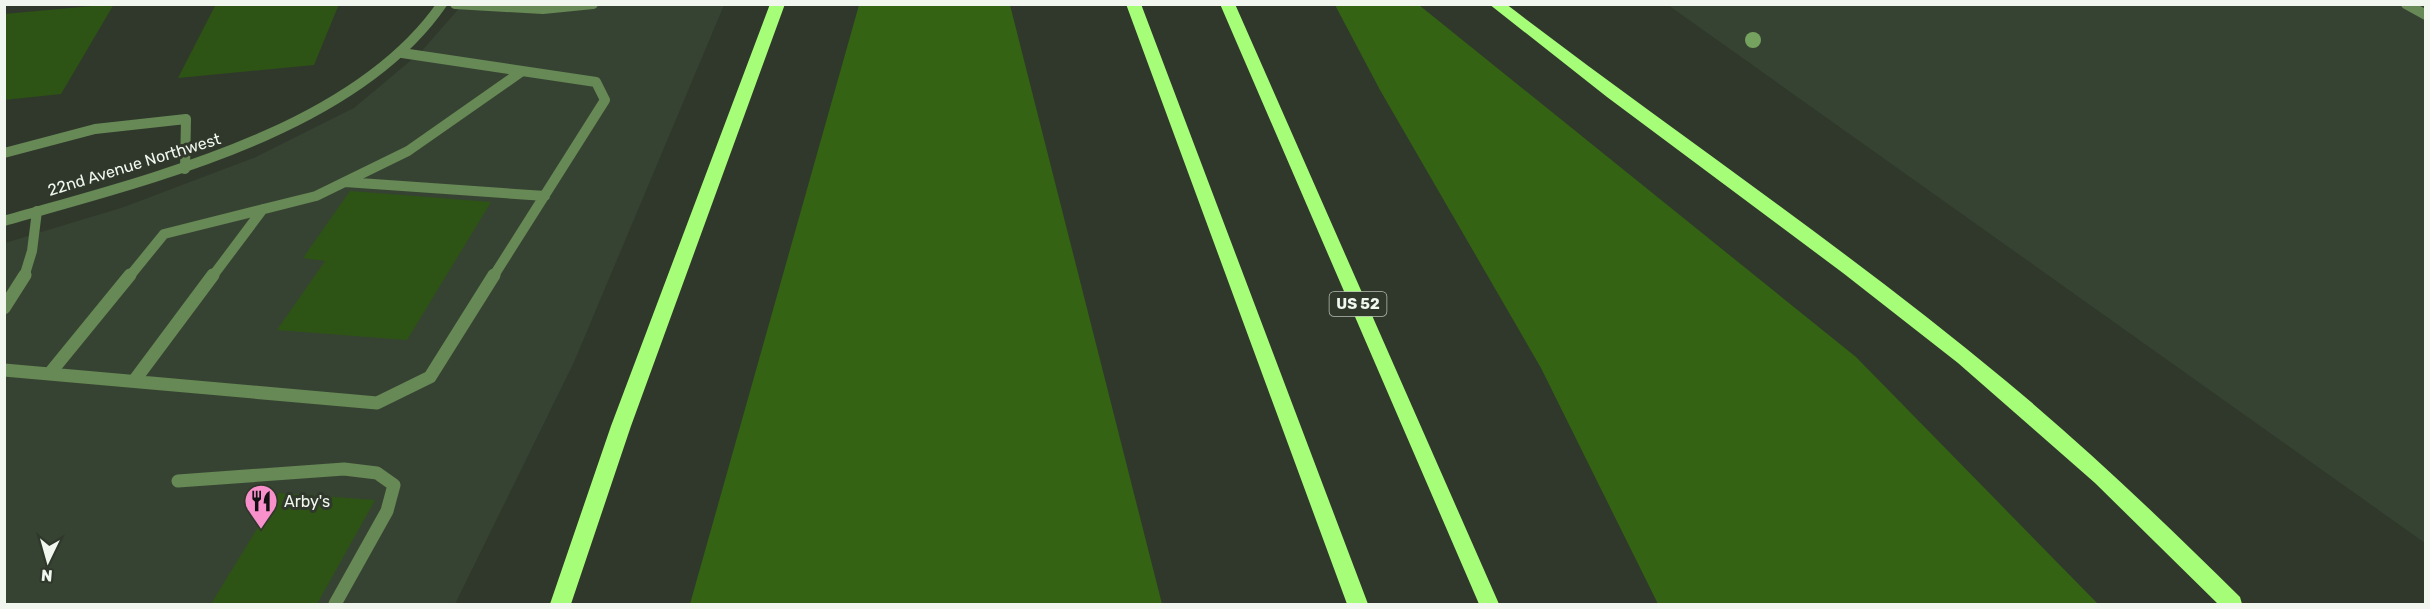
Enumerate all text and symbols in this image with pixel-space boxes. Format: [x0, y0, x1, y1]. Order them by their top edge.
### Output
street label: 22nd Avenue Northwest [45, 129, 223, 200]
road number: US 52 [1330, 292, 1386, 316]
restaurant icon: Arby's [243, 483, 279, 530]
place label: Arby's [284, 492, 330, 511]
north arrow [18, 531, 78, 591]
text: N [40, 565, 53, 585]

